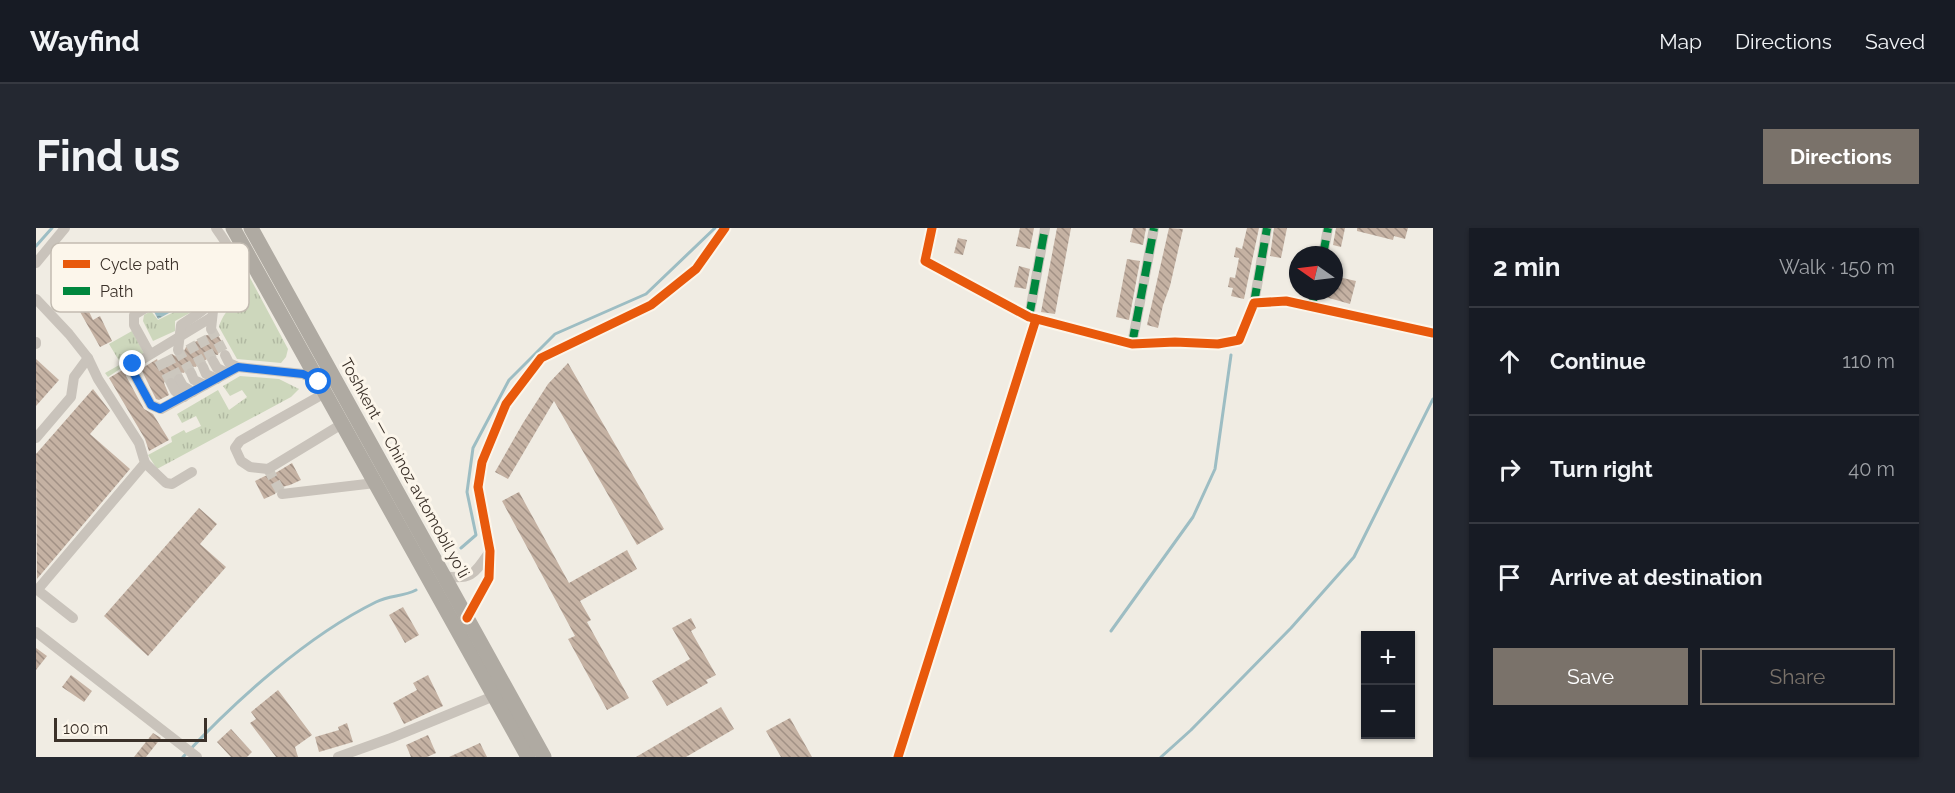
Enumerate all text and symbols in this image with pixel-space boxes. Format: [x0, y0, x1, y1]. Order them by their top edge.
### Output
text: Wayfind [30, 25, 140, 58]
text: Map [1659, 29, 1702, 54]
text: Directions [1735, 29, 1832, 54]
text: Saved [1865, 29, 1925, 54]
button: Directions [1763, 129, 1919, 184]
text: Find us [36, 132, 180, 181]
legend [51, 243, 249, 312]
north arrow [1289, 246, 1343, 300]
text: 2 min [1493, 252, 1560, 282]
text: Cycle path [100, 255, 179, 274]
text: Walk · 150 m [1779, 255, 1895, 279]
text: Path [100, 282, 133, 301]
icon: ahead [1493, 345, 1526, 378]
text: Continue [1550, 348, 1646, 374]
text: 110 m [1842, 349, 1895, 373]
route end [119, 350, 145, 376]
street label: Toshkent — Chinoz avtomobil yoʻli [336, 355, 474, 581]
route start [305, 368, 331, 394]
icon: right [1493, 453, 1526, 486]
text: Turn right [1550, 456, 1653, 482]
text: 40 m [1848, 457, 1895, 481]
icon: arrive [1493, 561, 1526, 594]
text: Arrive at destination [1550, 564, 1763, 590]
map controls [1361, 631, 1415, 739]
button: + [1361, 631, 1415, 685]
button: Save [1493, 648, 1688, 705]
button: Share [1700, 648, 1895, 705]
button: − [1361, 685, 1415, 739]
scale bar [54, 715, 207, 742]
text: 100 m [63, 719, 108, 738]

